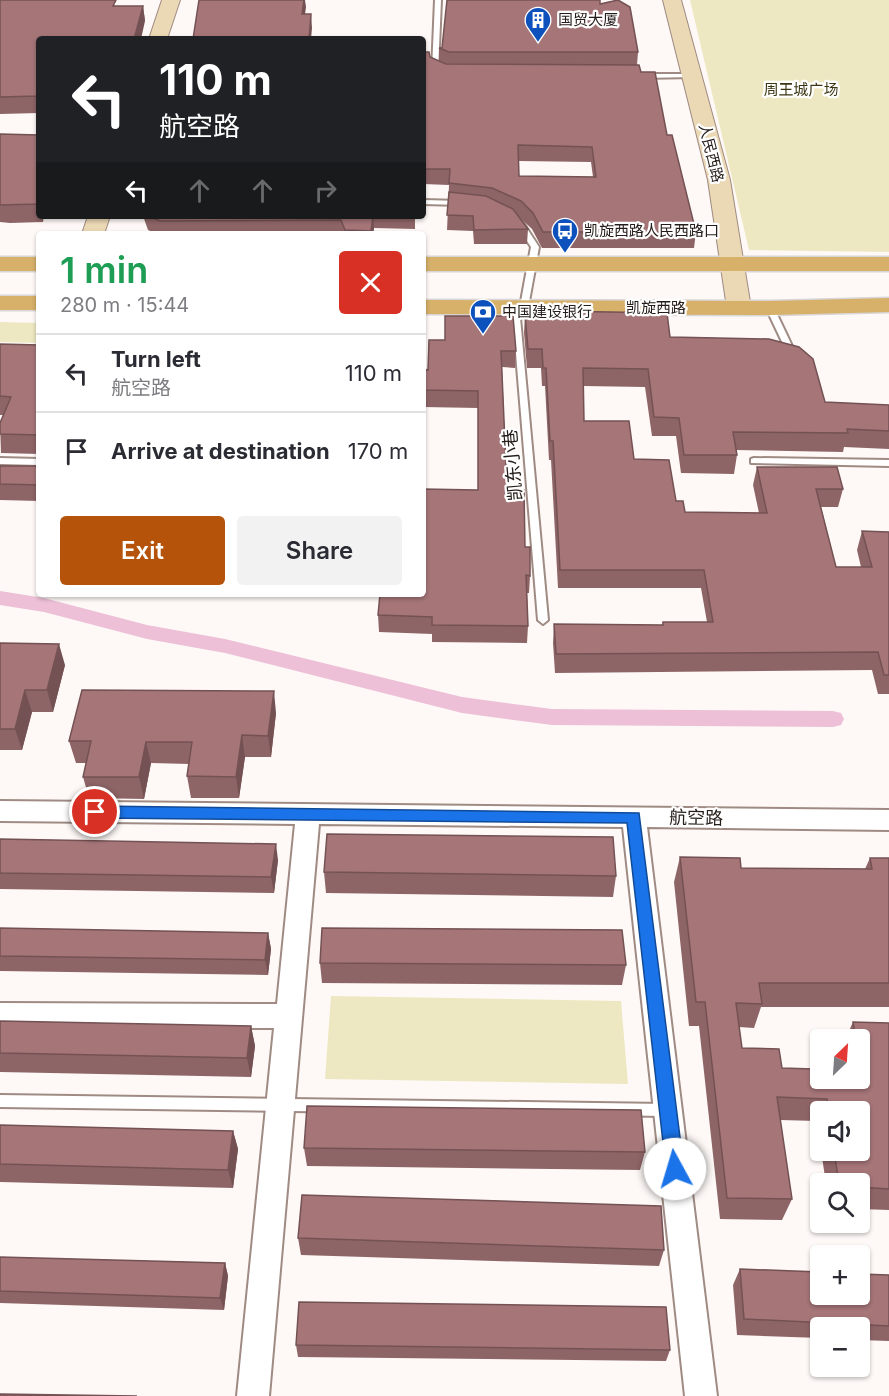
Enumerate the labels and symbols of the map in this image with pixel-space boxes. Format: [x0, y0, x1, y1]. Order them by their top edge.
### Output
building icon: 国贸大厦 [523, 5, 553, 43]
place label: 国贸大厦 [558, 10, 618, 29]
park label: 周王城广场 [763, 80, 839, 99]
street label: 人民西路 [695, 121, 728, 184]
bus stop icon: 凯旋西路人民西路口 [550, 216, 580, 254]
place label: 凯旋西路人民西路口 [584, 221, 719, 240]
bank icon: 中国建设银行 [468, 297, 498, 335]
street label: 凯旋西路 [626, 298, 686, 317]
place label: 中国建设银行 [502, 302, 592, 321]
street label: 凯东小巷 [499, 428, 526, 502]
pin [69, 786, 120, 837]
street label: 航空路 [669, 807, 723, 828]
north arrow [810, 1029, 870, 1089]
position arrow [643, 1137, 707, 1201]

